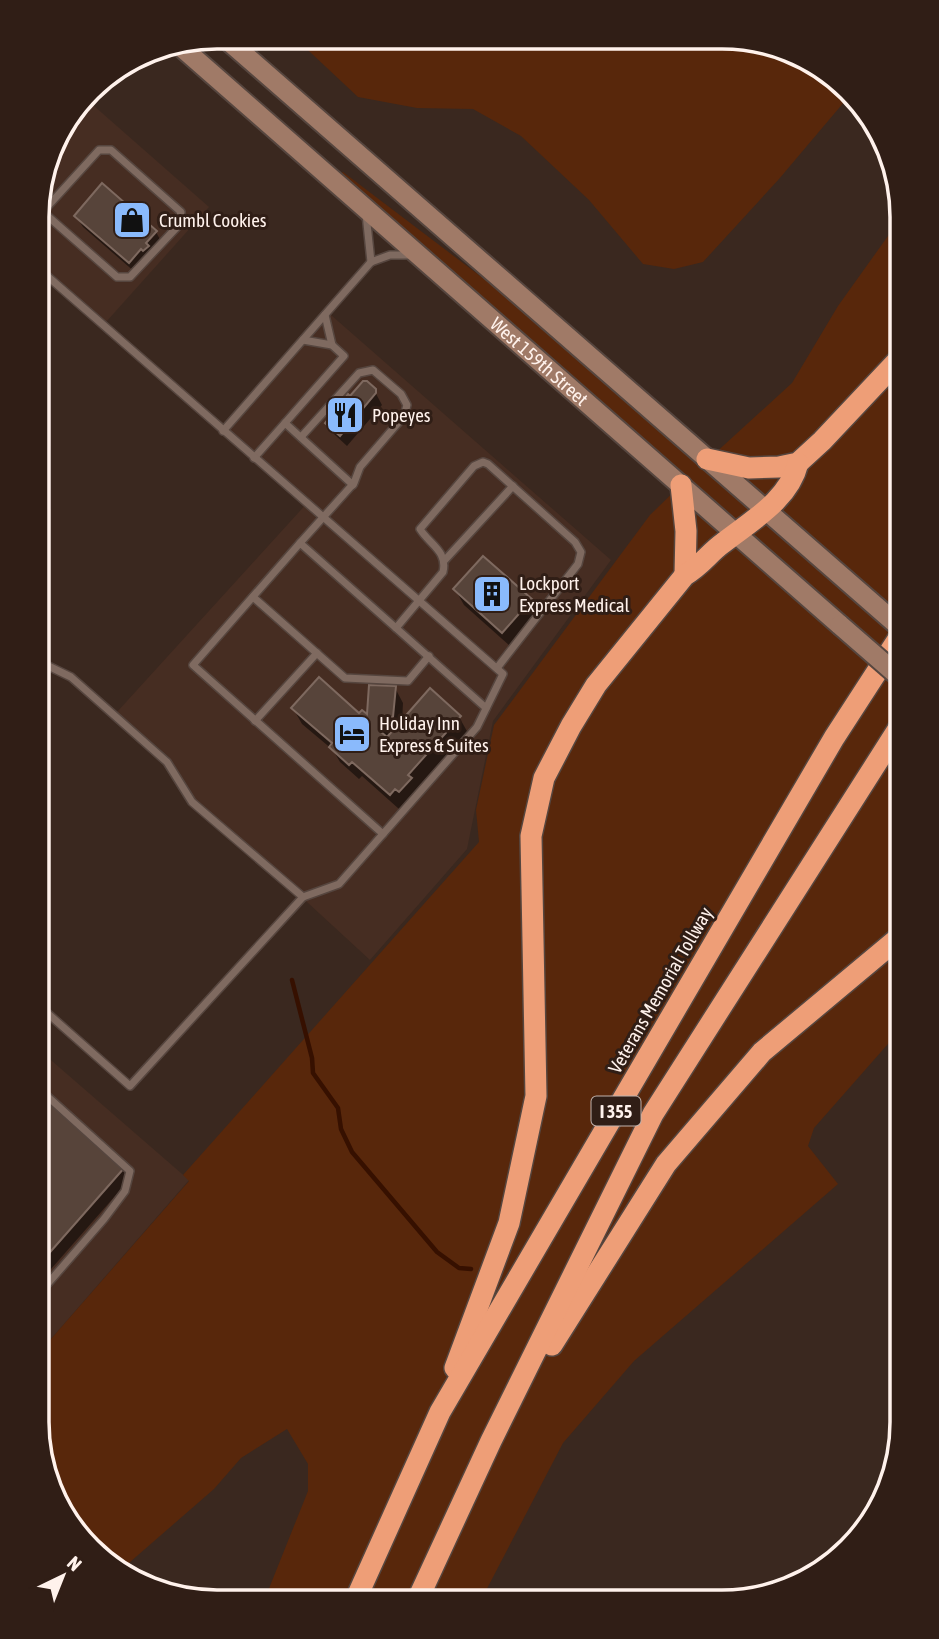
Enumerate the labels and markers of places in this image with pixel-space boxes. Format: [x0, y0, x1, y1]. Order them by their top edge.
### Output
shop icon: Crumbl Cookies [111, 199, 153, 241]
place label: Crumbl Cookies [159, 209, 267, 231]
restaurant icon: Popeyes [324, 394, 366, 436]
place label: Popeyes [372, 404, 431, 426]
place label: Lockport Express Medical [519, 572, 630, 616]
building icon: Lockport Express Medical [471, 573, 513, 615]
place label: Holiday Inn Express & Suites [379, 712, 489, 756]
hotel icon: Holiday Inn Express & Suites [331, 713, 373, 755]

